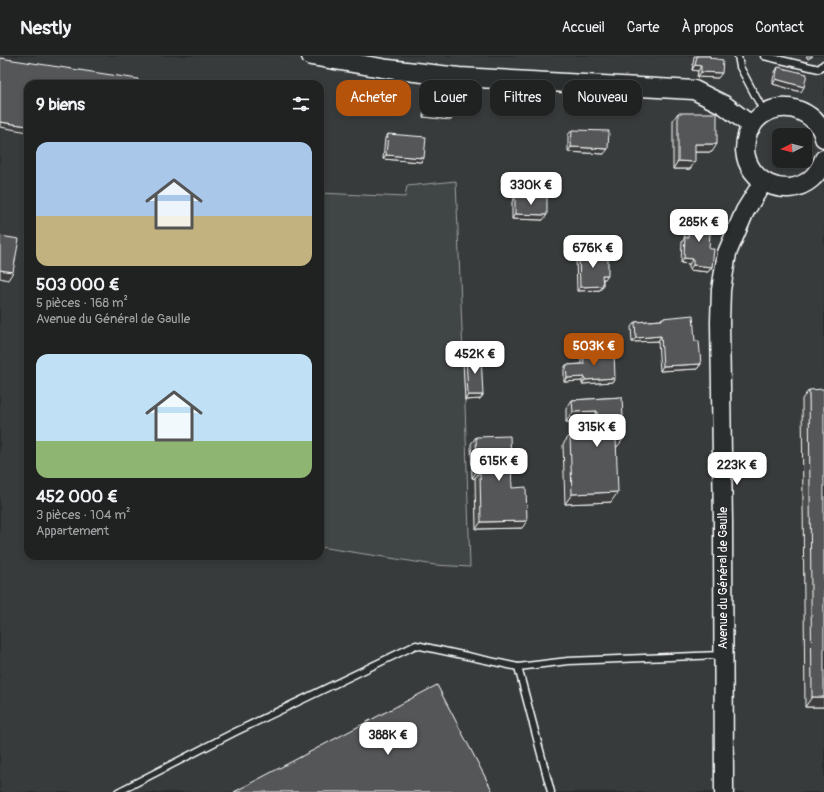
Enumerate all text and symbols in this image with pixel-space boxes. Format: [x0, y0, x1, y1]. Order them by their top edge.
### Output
text: Nestly [20, 16, 71, 40]
text: Accueil [562, 19, 605, 36]
text: Carte [627, 19, 659, 36]
text: À propos [681, 19, 733, 36]
text: Contact [755, 19, 804, 36]
chip: Acheter [336, 80, 411, 116]
chip: Louer [419, 80, 482, 116]
chip: Filtres [490, 80, 555, 116]
chip: Nouveau [563, 80, 642, 116]
icon: filters [290, 93, 312, 115]
text: 9 biens [36, 94, 85, 115]
north arrow [772, 128, 812, 168]
map controls [772, 128, 812, 168]
icon: home [138, 168, 210, 240]
pin: 330K € [498, 172, 564, 206]
text: 330K € [510, 177, 552, 193]
pin: 285K € [666, 209, 732, 243]
text: 285K € [679, 214, 719, 230]
pin: 676K € [560, 235, 626, 269]
text: 676K € [572, 240, 614, 256]
text: 503 000 € [36, 274, 120, 295]
text: 5 pièces · 168 m² [36, 295, 128, 311]
text: Avenue du Général de Gaulle [36, 311, 190, 327]
pin: 503K € [561, 333, 627, 367]
text: 503K € [573, 338, 615, 354]
pin: 452K € [442, 341, 508, 375]
text: 452K € [454, 346, 496, 362]
icon: home [138, 380, 210, 452]
pin: 315K € [564, 414, 630, 448]
text: 315K € [578, 419, 616, 435]
pin: 615K € [466, 448, 532, 482]
pin: 223K € [704, 452, 770, 486]
text: 615K € [480, 453, 518, 469]
text: 223K € [717, 457, 757, 473]
text: 452 000 € [36, 486, 118, 507]
text: 3 pièces · 104 m² [36, 507, 130, 523]
street label: Avenue du Général de Gaulle [716, 507, 731, 649]
text: Appartement [36, 523, 109, 539]
pin: 388K € [355, 722, 421, 756]
text: 388K € [368, 727, 408, 743]

